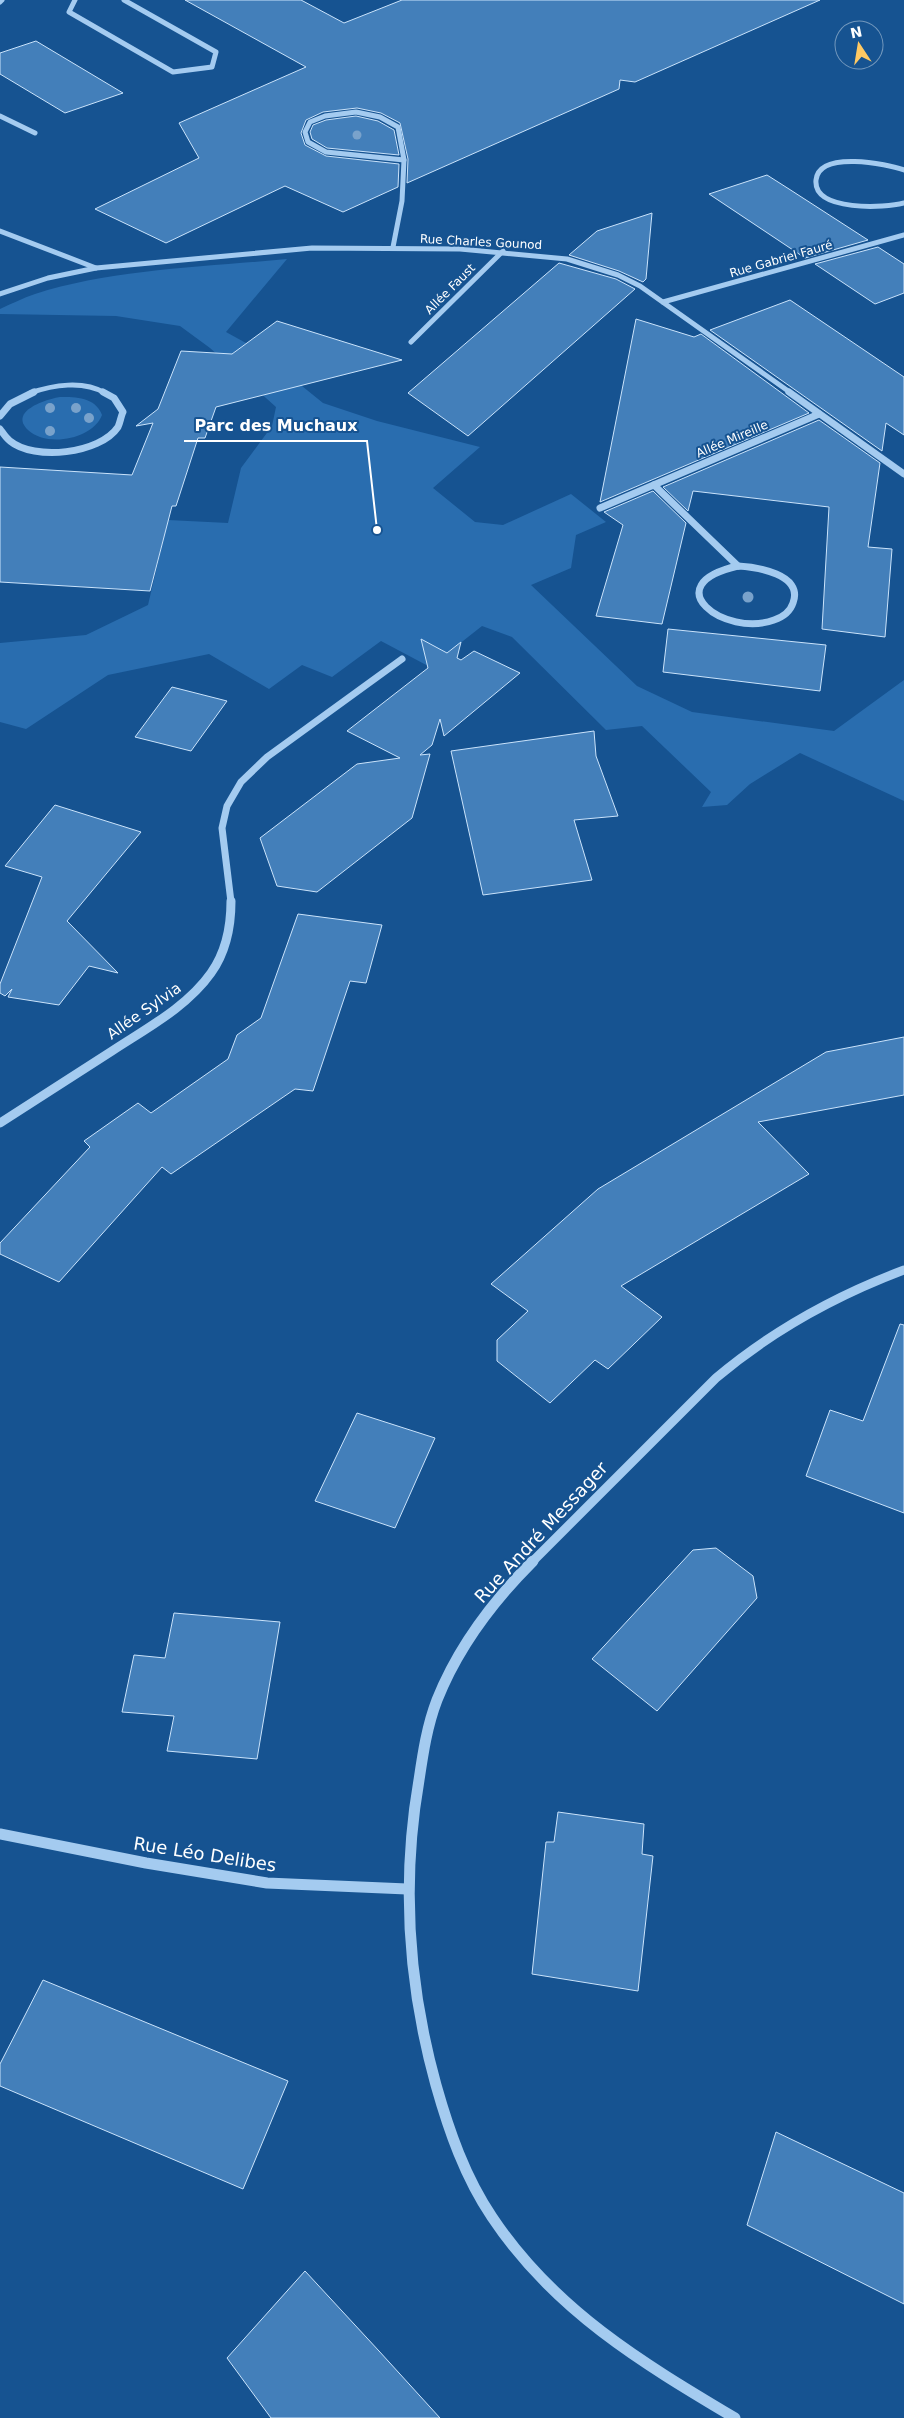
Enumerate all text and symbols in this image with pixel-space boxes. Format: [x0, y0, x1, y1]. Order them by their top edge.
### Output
north arrow [834, 20, 884, 70]
text: N [849, 23, 864, 41]
street label: Rue Charles Gounod [419, 232, 543, 252]
street label: Rue Gabriel Fauré [728, 238, 834, 280]
street label: Allée Faust [422, 261, 478, 317]
callout: Parc des Muchaux [184, 410, 367, 441]
text: Parc des Muchaux [194, 416, 358, 435]
street label: Allée Mireille [694, 418, 770, 460]
street label: Allée Sylvia [103, 979, 185, 1043]
street label: Rue André Messager [470, 1457, 612, 1607]
street label: Rue Léo Delibes [132, 1832, 278, 1876]

